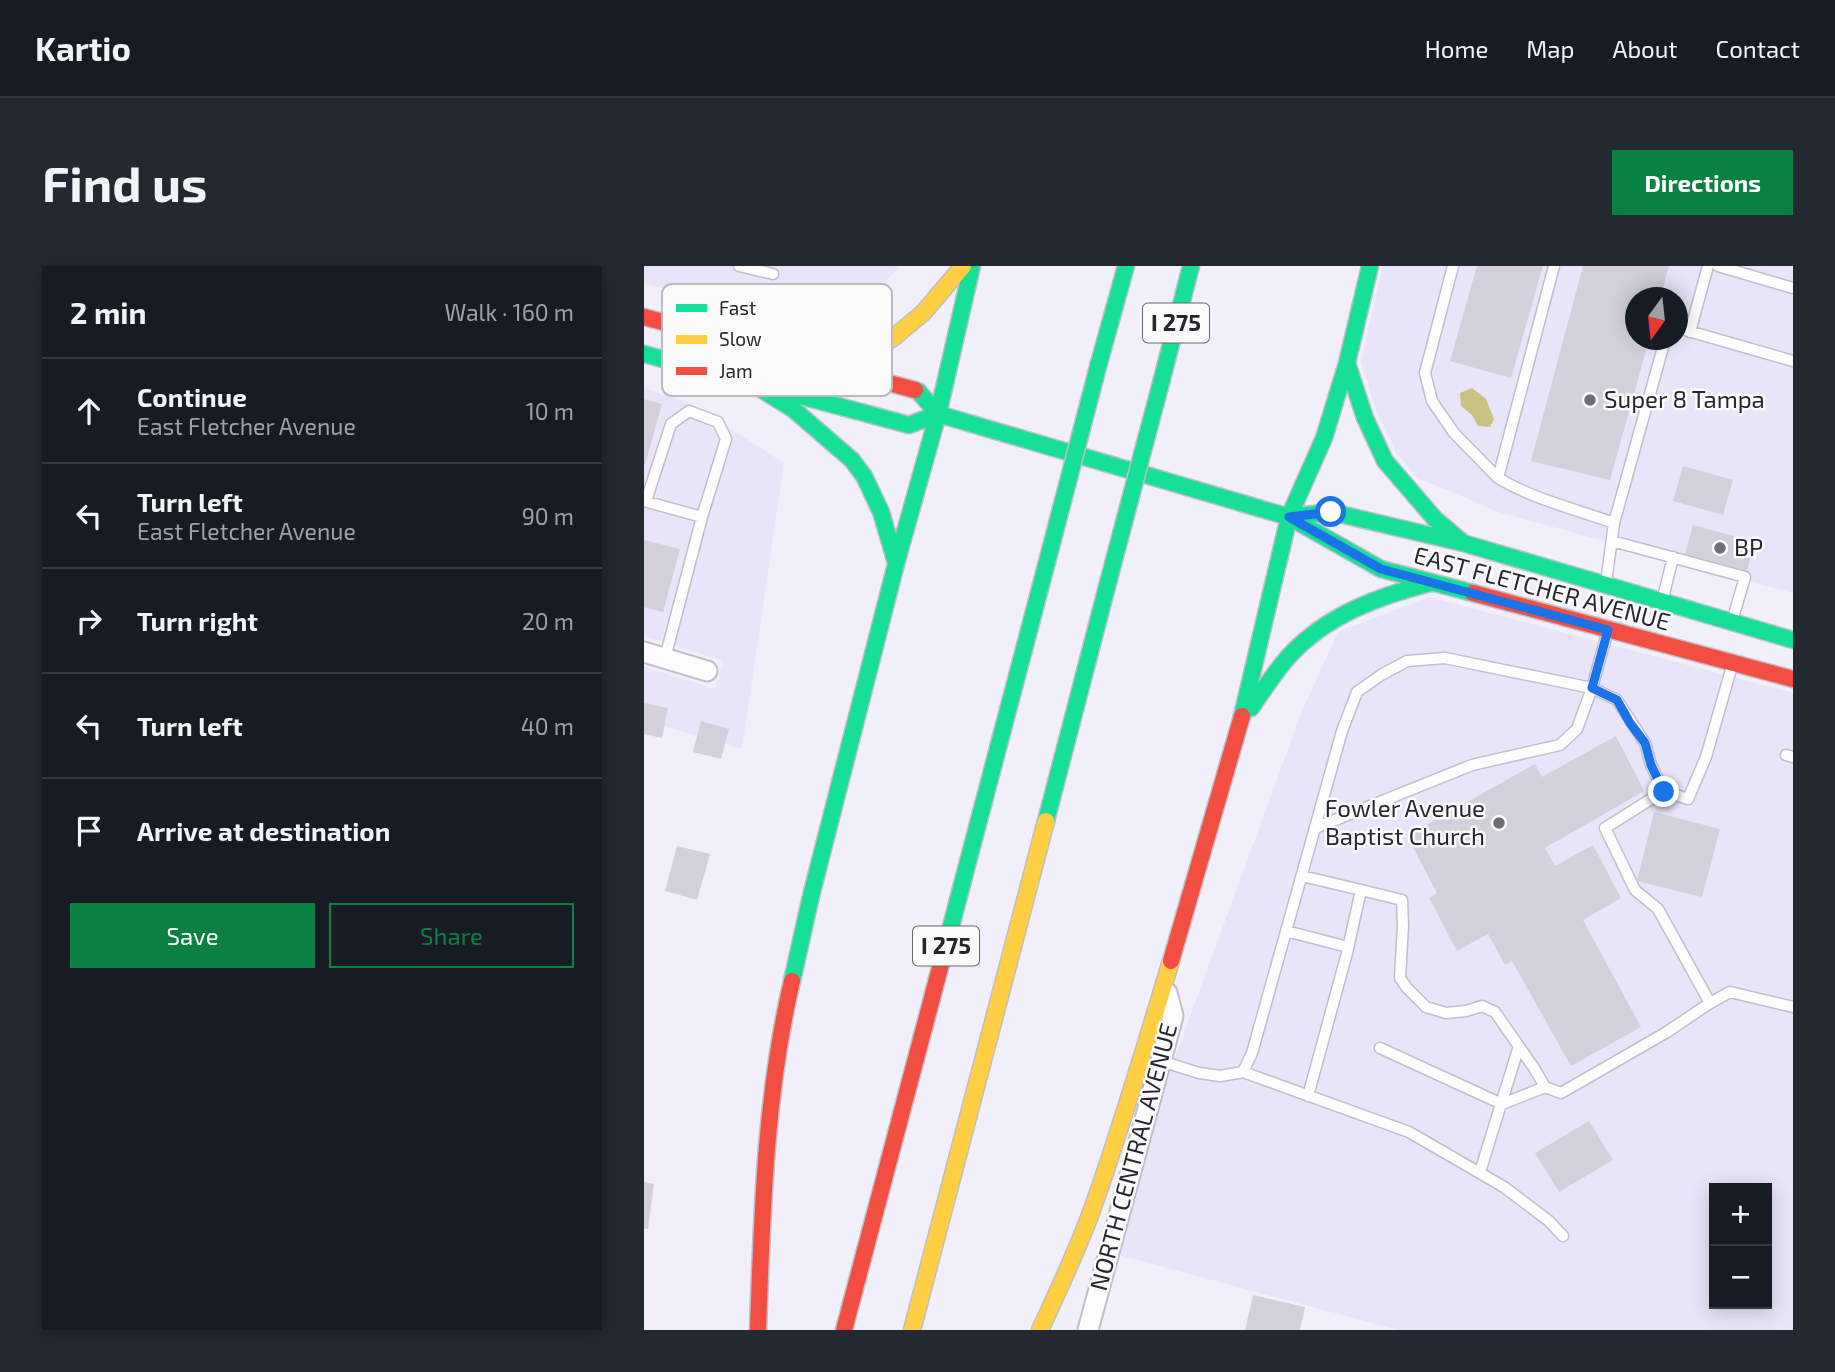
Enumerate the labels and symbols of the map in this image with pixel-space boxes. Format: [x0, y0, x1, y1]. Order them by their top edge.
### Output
legend [662, 284, 892, 396]
north arrow [1625, 287, 1688, 350]
text: Fast [719, 296, 756, 319]
road number: I 275 [1143, 304, 1209, 342]
text: Slow [719, 327, 762, 350]
text: Jam [719, 359, 753, 382]
place label: Super 8 Tampa [1604, 384, 1765, 413]
marker: Super 8 Tampa [1582, 392, 1598, 408]
route start [1315, 496, 1346, 527]
place label: BP [1734, 532, 1763, 561]
street label: EAST FLETCHER AVENUE [1411, 539, 1674, 636]
marker: BP [1712, 540, 1728, 556]
route end [1648, 776, 1679, 807]
place label: Fowler Avenue Baptist Church [1325, 793, 1485, 850]
marker: Fowler Avenue Baptist Church [1491, 815, 1507, 831]
road number: I 275 [913, 926, 979, 966]
street label: NORTH CENTRAL AVENUE [1083, 1020, 1182, 1294]

